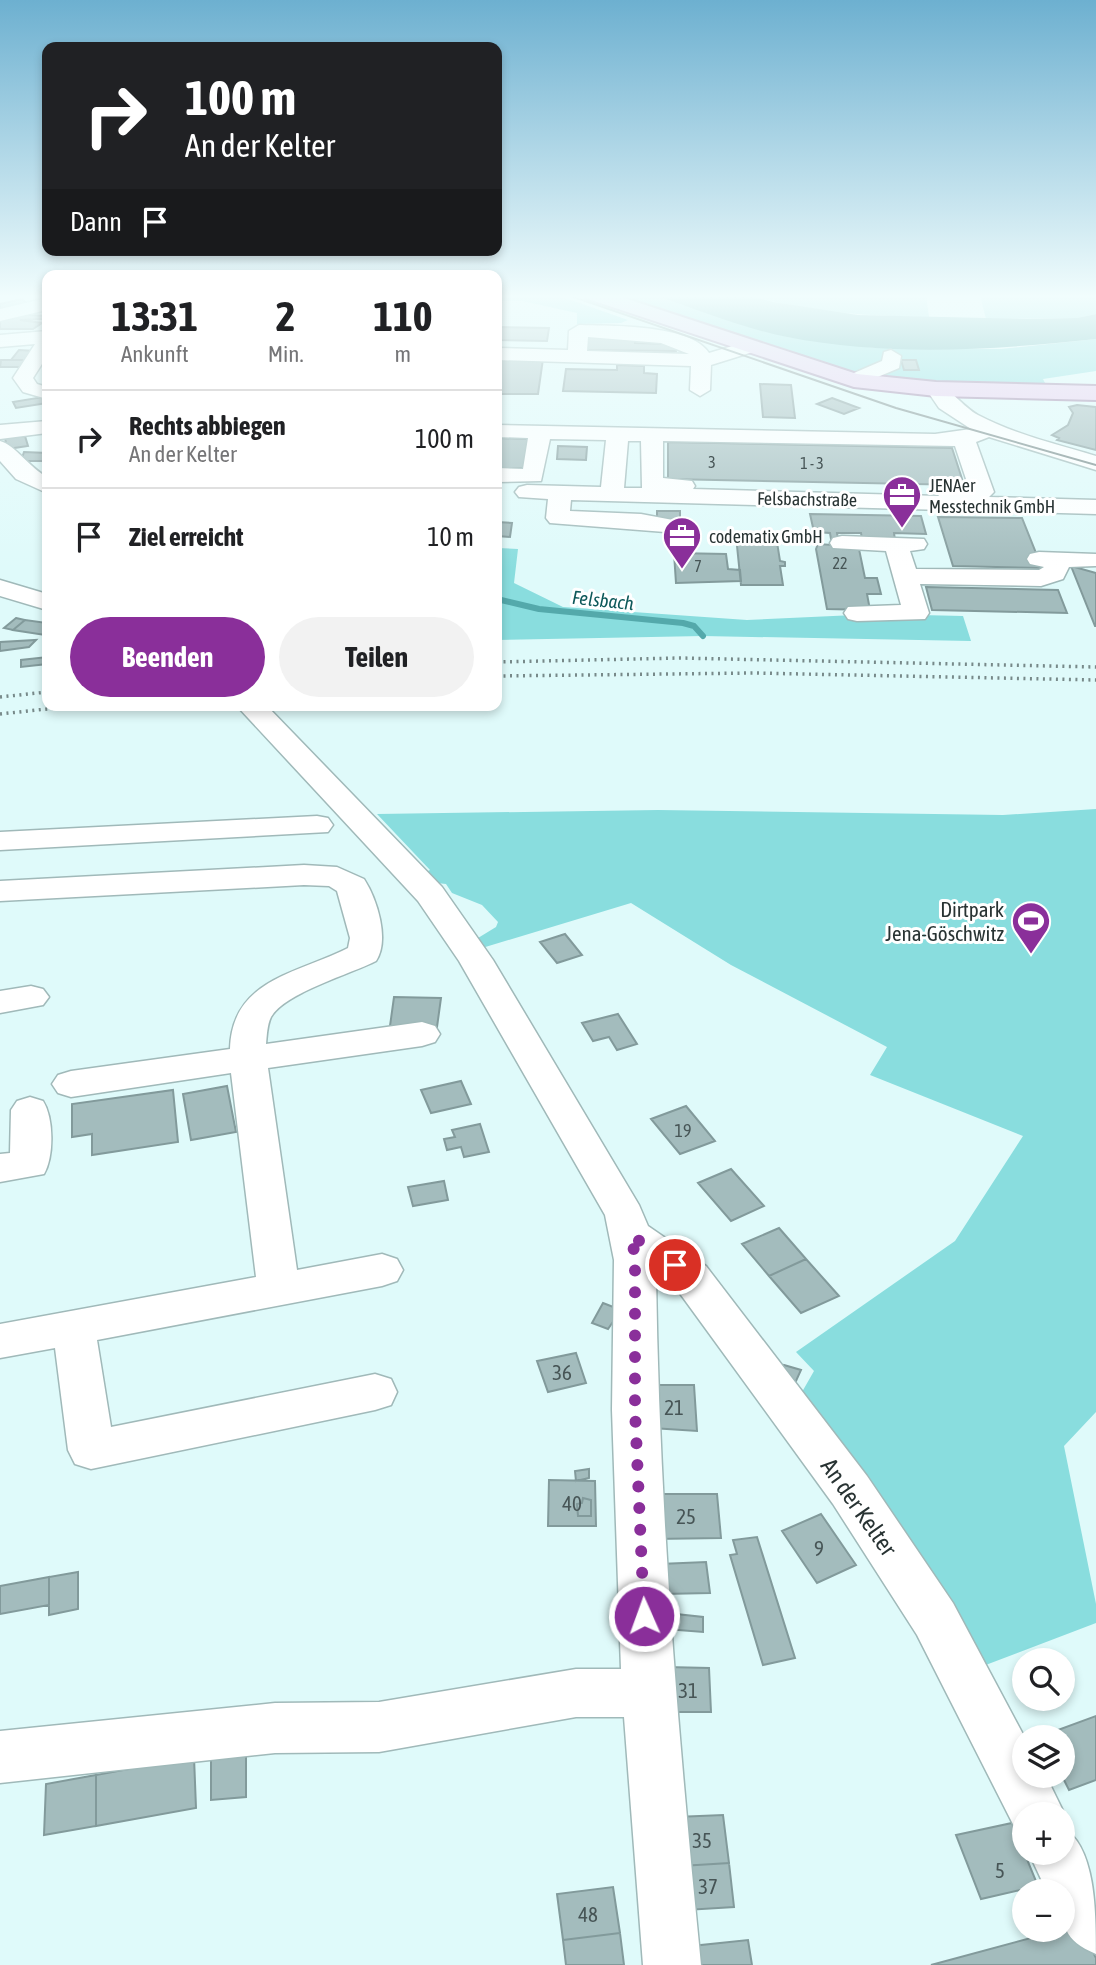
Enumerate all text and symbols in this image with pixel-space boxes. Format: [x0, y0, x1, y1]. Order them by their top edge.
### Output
text: 100 m [185, 69, 296, 125]
icon: right [70, 70, 161, 161]
text: An der Kelter [185, 127, 335, 164]
icon: arrive [136, 203, 174, 241]
text: Dann [70, 207, 122, 237]
text: 13:31 [112, 292, 198, 340]
text: 2 [276, 292, 295, 340]
text: 110 [373, 292, 432, 340]
text: Ankunft [121, 341, 189, 367]
text: Min. [268, 341, 304, 367]
text: m [395, 341, 411, 367]
text: Rechts abbiegen [129, 411, 286, 441]
icon: right [70, 420, 108, 458]
text: 100 m [415, 424, 474, 454]
text: An der Kelter [129, 441, 237, 467]
house number: 3 [708, 453, 716, 471]
house number: 1 - 3 [800, 454, 824, 472]
office icon: JENAer Messtechnik GmbH [881, 474, 923, 529]
place label: JENAer Messtechnik GmbH [929, 475, 1055, 517]
street label: Felsbachstraße [757, 488, 857, 510]
office icon: codematix GmbH [661, 515, 703, 570]
icon: arrive [70, 518, 108, 556]
text: Ziel erreicht [129, 522, 244, 552]
text: 10 m [427, 522, 474, 552]
place label: codematix GmbH [709, 526, 823, 547]
house number: 22 [832, 554, 848, 572]
house number: 7 [694, 557, 702, 575]
water label: Felsbach [571, 586, 635, 614]
button: Beenden [70, 617, 265, 697]
button: Teilen [279, 617, 474, 697]
place label: Dirtpark Jena-Göschwitz [885, 897, 1004, 945]
sports icon: Dirtpark Jena-Göschwitz [1010, 900, 1052, 955]
house number: 19 [675, 1120, 691, 1141]
pin [645, 1235, 705, 1295]
icon: arrive [656, 1246, 694, 1284]
house number: 36 [552, 1360, 572, 1384]
house number: 21 [664, 1395, 684, 1419]
street label: An der Kelter [816, 1453, 903, 1562]
house number: 40 [562, 1491, 582, 1515]
house number: 25 [676, 1504, 696, 1528]
house number: 9 [814, 1536, 824, 1560]
position arrow [607, 1579, 681, 1653]
map controls [1012, 1648, 1075, 1942]
button: search [1012, 1648, 1075, 1711]
house number: 31 [678, 1678, 698, 1702]
button: layers [1012, 1725, 1075, 1788]
button: + [1012, 1802, 1075, 1865]
house number: 35 [692, 1828, 712, 1852]
house number: 5 [995, 1858, 1005, 1882]
house number: 37 [698, 1874, 718, 1898]
button: − [1012, 1879, 1075, 1942]
house number: 48 [578, 1902, 598, 1926]

